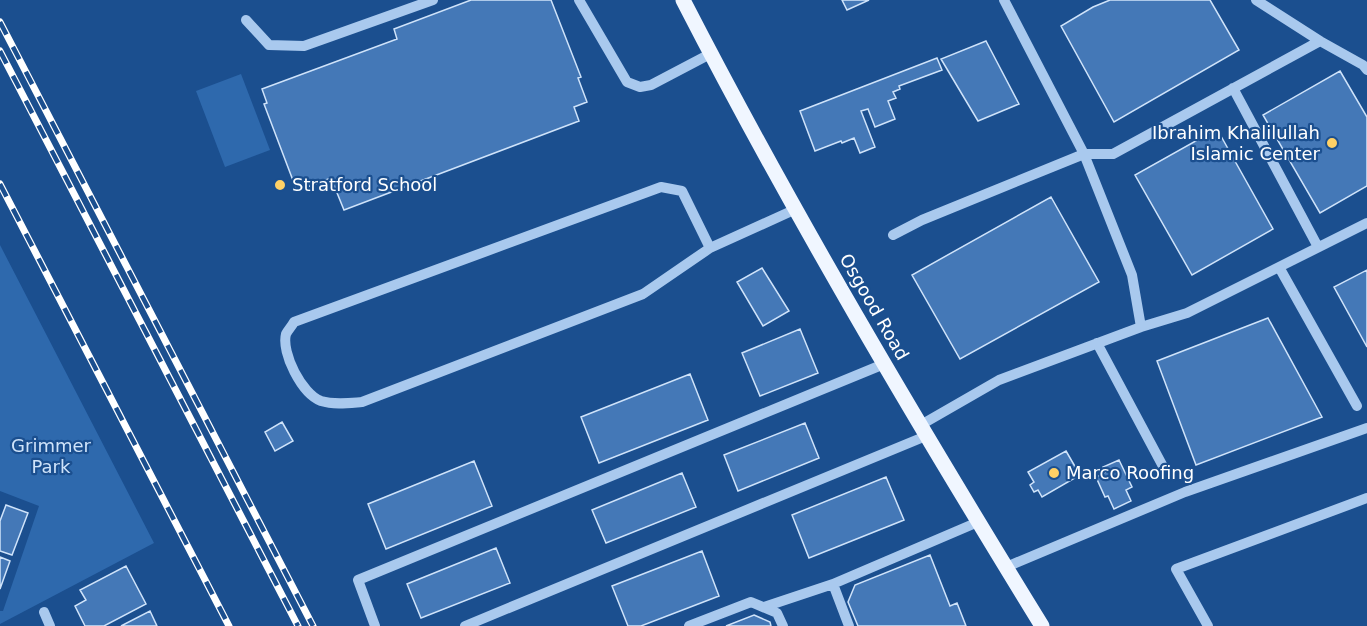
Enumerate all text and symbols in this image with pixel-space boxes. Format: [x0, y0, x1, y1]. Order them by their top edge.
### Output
place label: Ibrahim Khalilullah Islamic Center [1152, 122, 1321, 164]
marker: Ibrahim Khalilullah Islamic Center [1325, 136, 1339, 150]
place label: Stratford School [292, 174, 437, 195]
marker: Stratford School [273, 178, 287, 192]
street label: Osgood Road [836, 250, 913, 364]
park label: Grimmer Park [11, 435, 92, 477]
place label: Marco Roofing [1066, 462, 1194, 483]
marker: Marco Roofing [1047, 466, 1061, 480]

